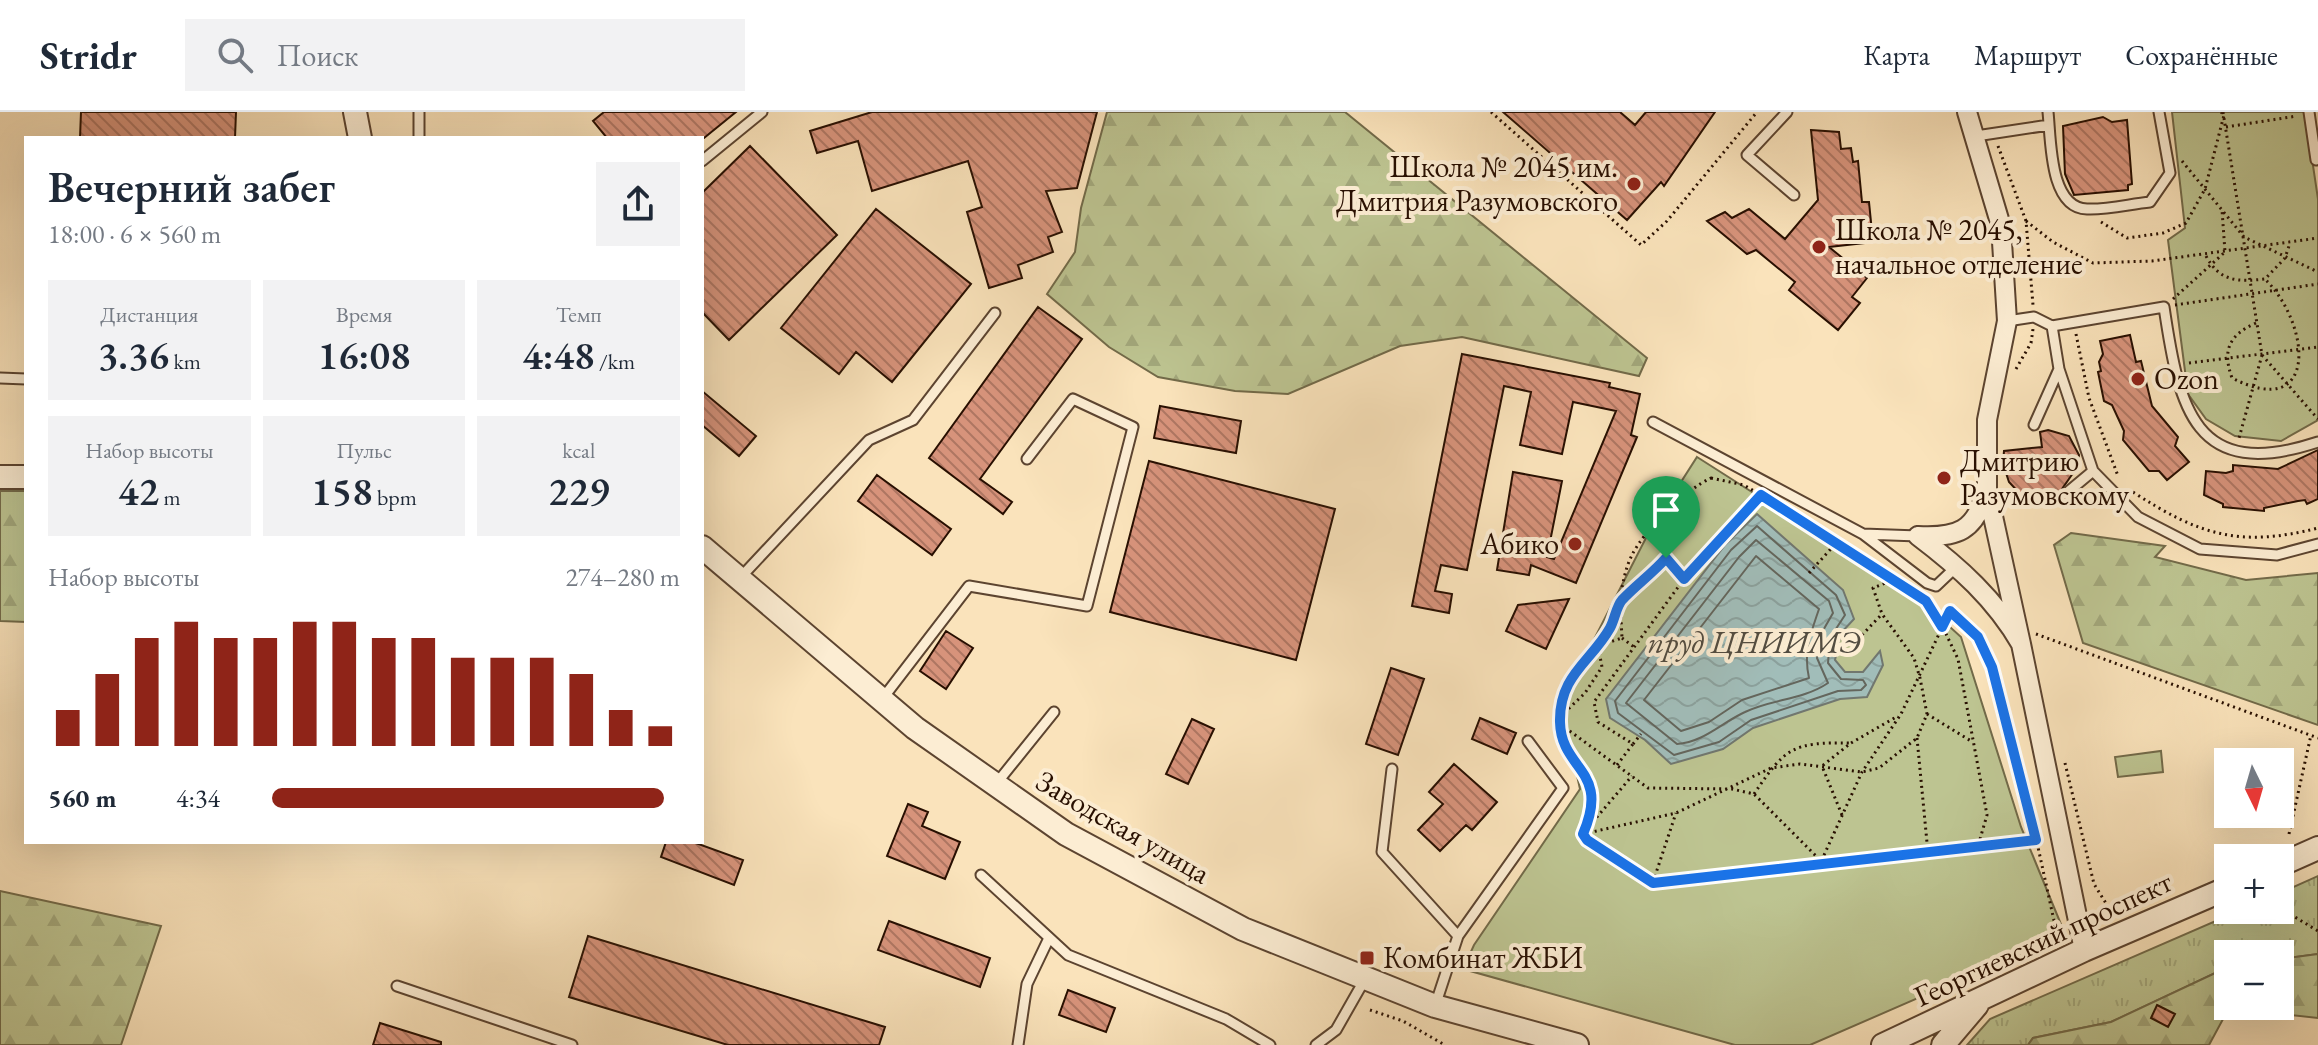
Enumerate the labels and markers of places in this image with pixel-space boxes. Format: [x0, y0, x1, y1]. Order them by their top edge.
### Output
place label: Школа № 2045 им. Дмитрия Разумовского [1336, 147, 1618, 220]
marker: Школа № 2045 им. Дмитрия Разумовского [1625, 175, 1643, 193]
place label: Школа № 2045, начальное отделение [1835, 210, 2083, 283]
marker: Школа № 2045, начальное отделение [1810, 238, 1828, 256]
place label: Ozon [2154, 359, 2219, 398]
marker: Ozon [2129, 370, 2147, 388]
place label: Дмитрию Разумовскому [1960, 441, 2130, 514]
marker: Дмитрию Разумовскому [1935, 469, 1953, 487]
pin [1632, 476, 1700, 558]
place label: Абико [1479, 524, 1559, 563]
marker: Абико [1566, 535, 1584, 553]
place label: Комбинат ЖБИ [1383, 938, 1583, 977]
marker: Комбинат ЖБИ [1358, 949, 1376, 967]

